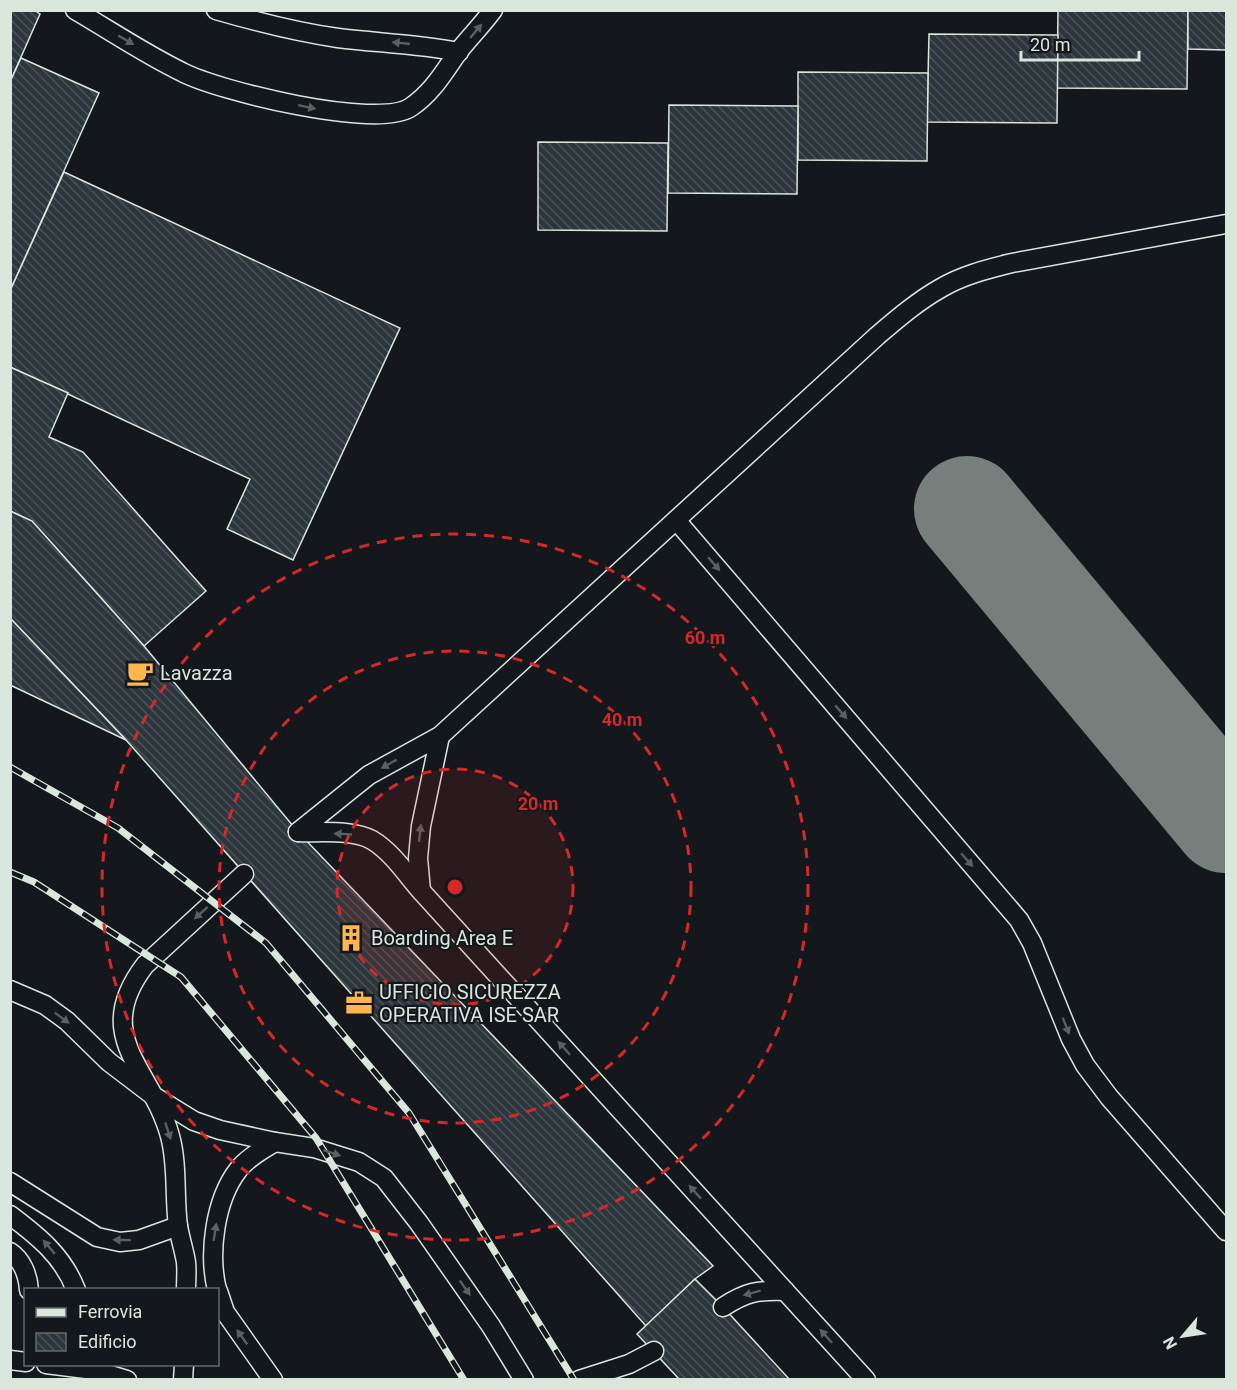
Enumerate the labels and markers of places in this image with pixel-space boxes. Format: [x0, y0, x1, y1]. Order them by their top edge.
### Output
cafe icon: Lavazza [125, 658, 155, 688]
place label: Lavazza [160, 661, 233, 685]
centre of rings [445, 877, 465, 897]
building icon: Boarding Area E [336, 923, 366, 953]
place label: Boarding Area E [371, 926, 513, 950]
place label: UFFICIO SICUREZZA OPERATIVA ISE SAR [379, 980, 561, 1027]
office icon: UFFICIO SICUREZZA OPERATIVA ISE SAR [344, 988, 374, 1018]

